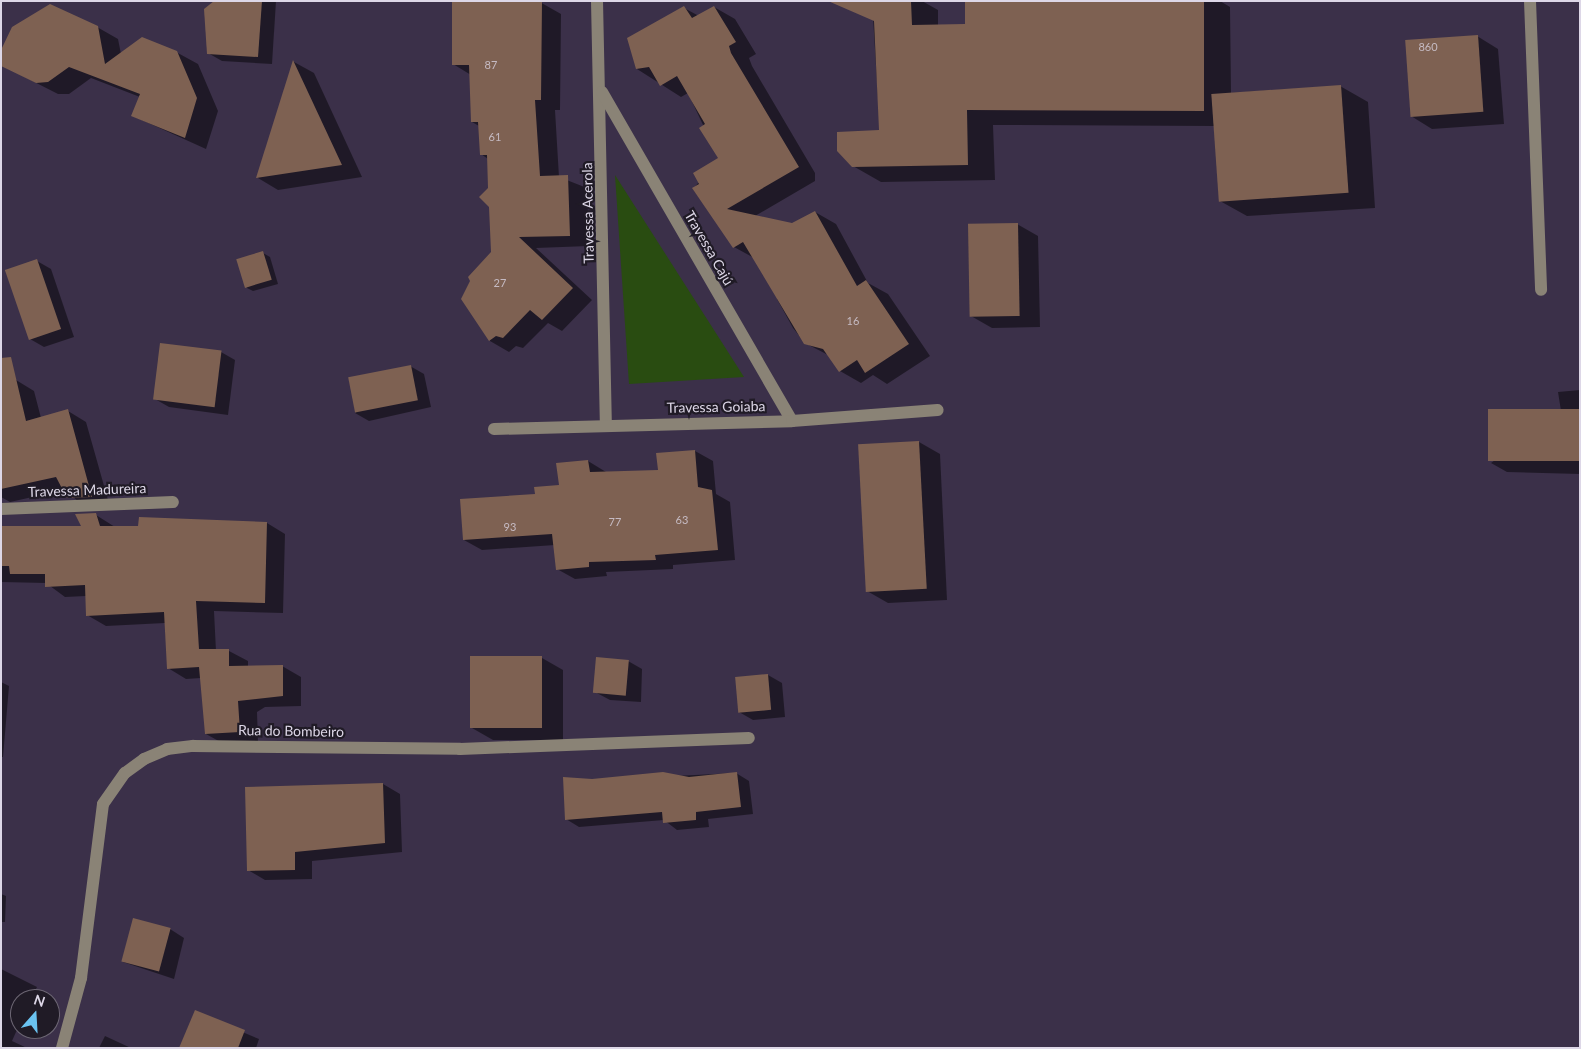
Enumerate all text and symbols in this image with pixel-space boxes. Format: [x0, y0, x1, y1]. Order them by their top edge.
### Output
house number: 860 [1418, 40, 1438, 54]
house number: 87 [485, 58, 497, 72]
house number: 61 [489, 130, 501, 144]
street label: Travessa Acerola [579, 162, 597, 264]
street label: Travessa Cajú [681, 208, 737, 288]
house number: 27 [494, 276, 506, 290]
house number: 16 [847, 314, 859, 328]
street label: Travessa Goiaba [666, 398, 766, 416]
street label: Travessa Madureira [27, 480, 147, 500]
house number: 63 [676, 513, 688, 527]
house number: 77 [609, 515, 621, 529]
house number: 93 [504, 520, 516, 534]
street label: Rua do Bombeiro [238, 722, 344, 740]
north arrow [10, 989, 60, 1039]
text: N [32, 990, 48, 1010]

